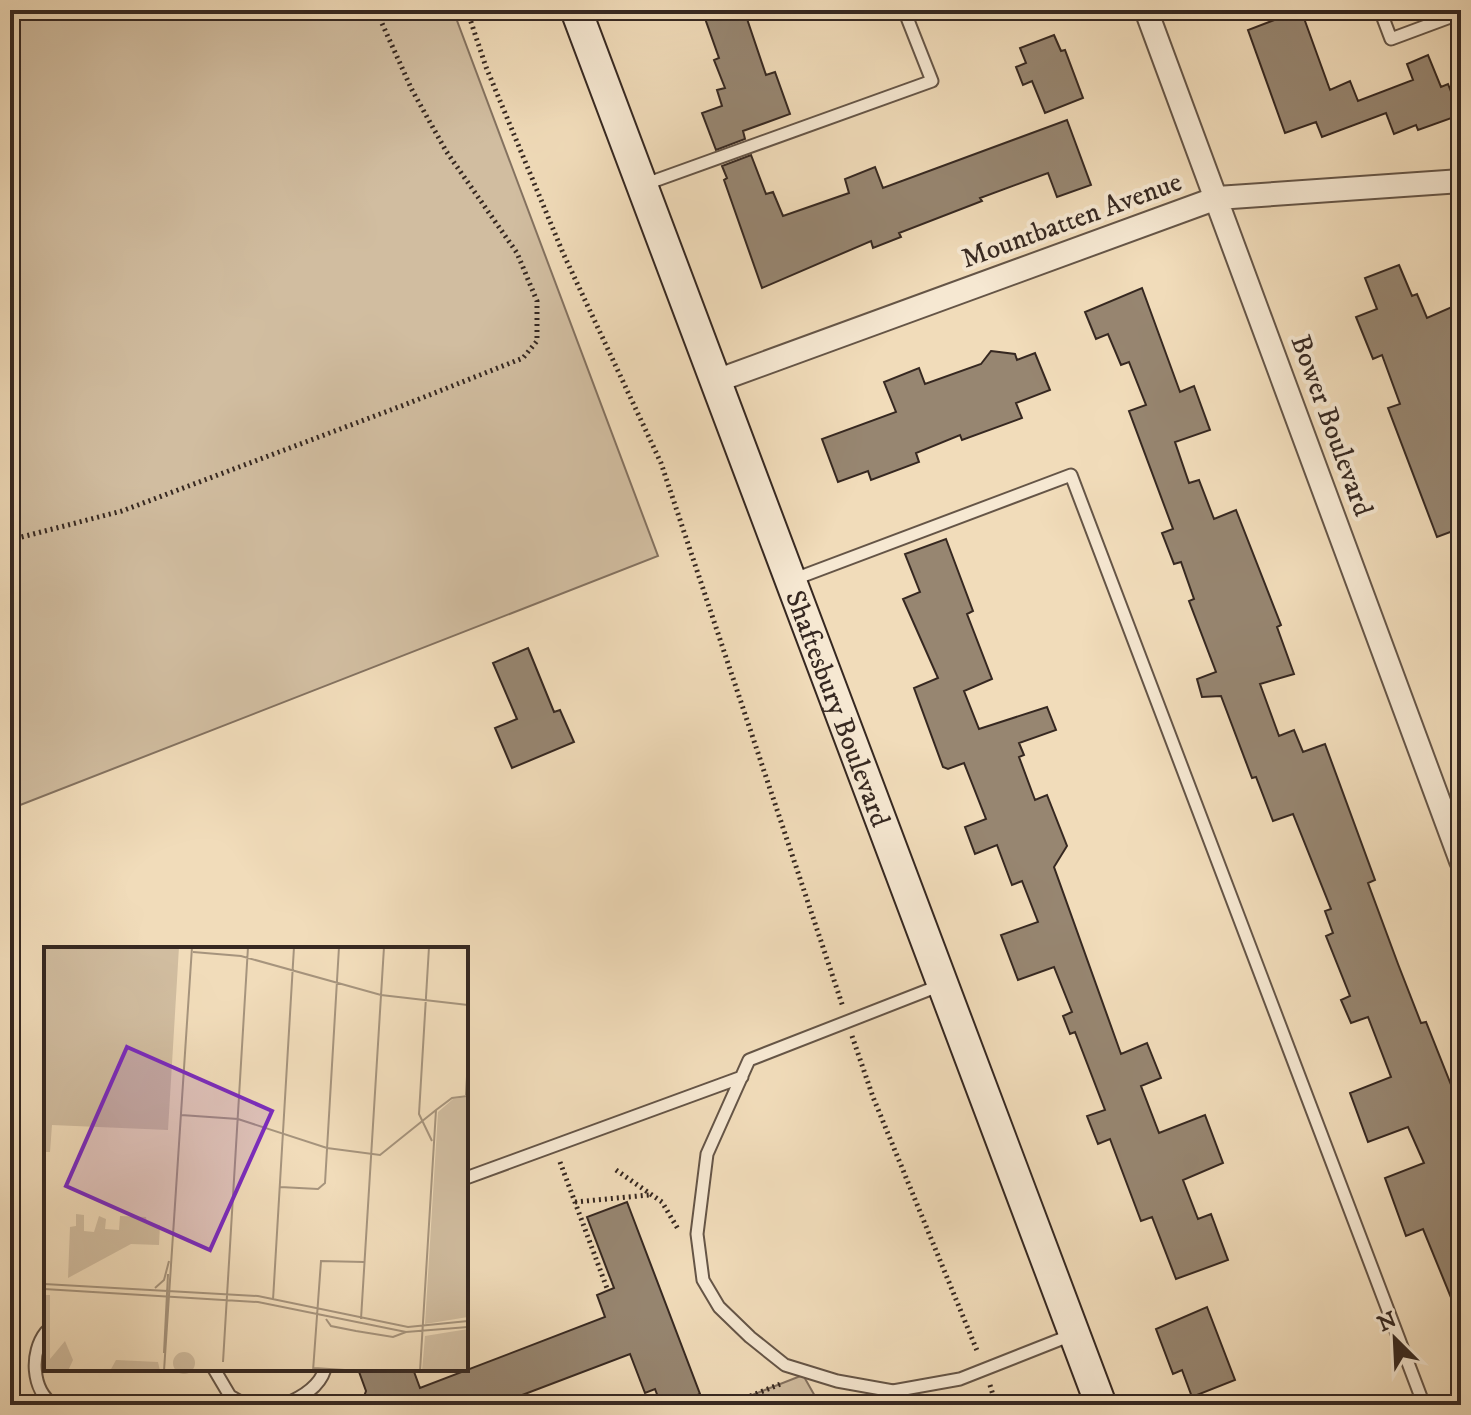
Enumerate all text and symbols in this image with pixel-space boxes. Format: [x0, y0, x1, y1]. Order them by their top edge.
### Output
street label: Mountbatten Avenue [957, 164, 1186, 276]
street label: Bower Boulevard [1283, 330, 1381, 521]
street label: Shaftesbury Boulevard [777, 586, 898, 832]
inset map [44, 947, 468, 1371]
north arrow [1355, 1299, 1435, 1379]
text: N [1374, 1306, 1401, 1338]

